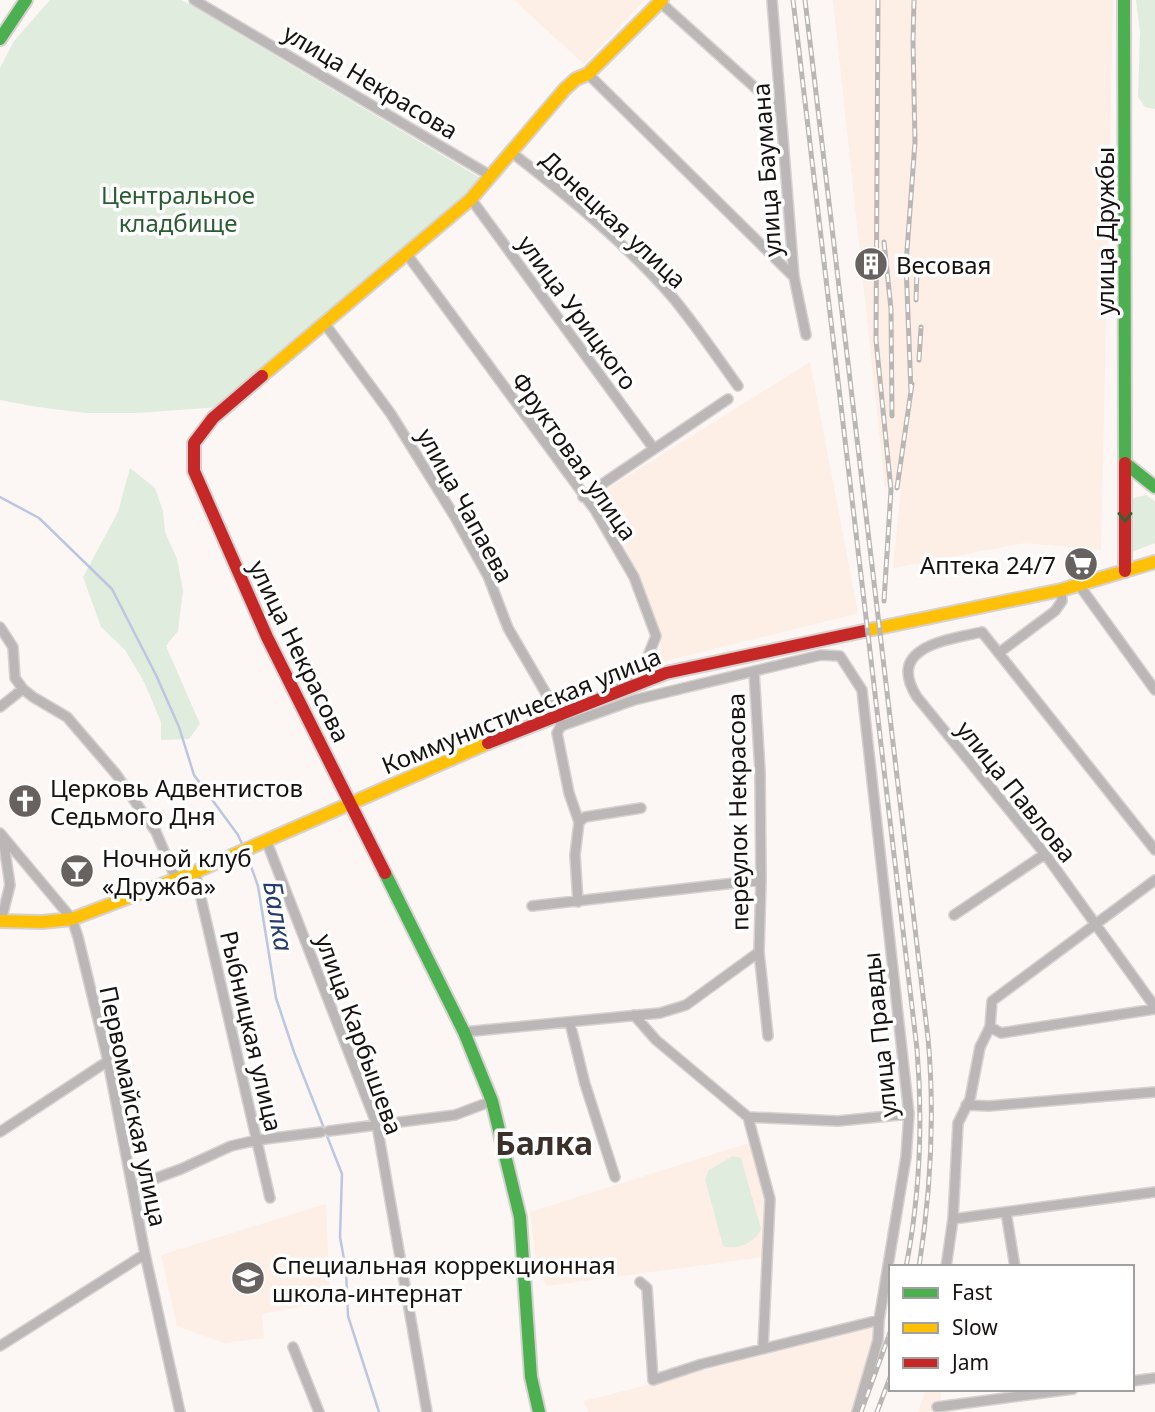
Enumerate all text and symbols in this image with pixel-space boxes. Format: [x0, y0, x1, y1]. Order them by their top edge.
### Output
street label: улица Некрасова [277, 16, 465, 146]
street label: улица Баумана [743, 82, 789, 258]
street label: Донецкая улица [534, 143, 694, 295]
street label: улица Дружбы [1088, 147, 1121, 315]
park label: Центральное кладбище [101, 178, 255, 239]
street label: улица Урицкого [511, 228, 645, 396]
building icon: Весовая [852, 245, 890, 283]
place label: Весовая [896, 248, 991, 281]
street label: Фруктовая улица [505, 365, 645, 547]
street label: улица Чапаева [410, 422, 522, 588]
one-way arrow [1117, 512, 1133, 523]
supermarket icon: Аптека 24/7 [1062, 545, 1100, 583]
place label: Аптека 24/7 [920, 548, 1056, 581]
street label: улица Некрасова [242, 554, 358, 748]
street label: Коммунистическая улица [377, 639, 665, 781]
street label: переулок Некрасова [718, 693, 756, 931]
street label: улица Павлова [949, 713, 1085, 869]
place label: Церковь Адвентистов Седьмого Дня [50, 771, 303, 832]
church icon: Церковь Адвентистов Седьмого Дня [6, 782, 44, 820]
place label: Ночной клуб «Дружба» [102, 841, 252, 902]
bar icon: Ночной клуб «Дружба» [58, 852, 96, 890]
water label: Балка [255, 878, 303, 954]
street label: Рыбницкая улица [213, 927, 291, 1135]
street label: улица Карбышева [308, 929, 412, 1139]
street label: улица Правды [854, 951, 904, 1119]
street label: Первомайская улица [92, 983, 176, 1229]
district label: Балка [495, 1121, 593, 1164]
place label: Специальная коррекционная школа-интернат [272, 1248, 616, 1309]
school or university icon: Специальная коррекционная школа-интернат [229, 1259, 267, 1297]
legend [889, 1265, 1134, 1391]
text: Fast [952, 1278, 993, 1306]
text: Slow [952, 1313, 998, 1341]
text: Jam [950, 1348, 989, 1376]

